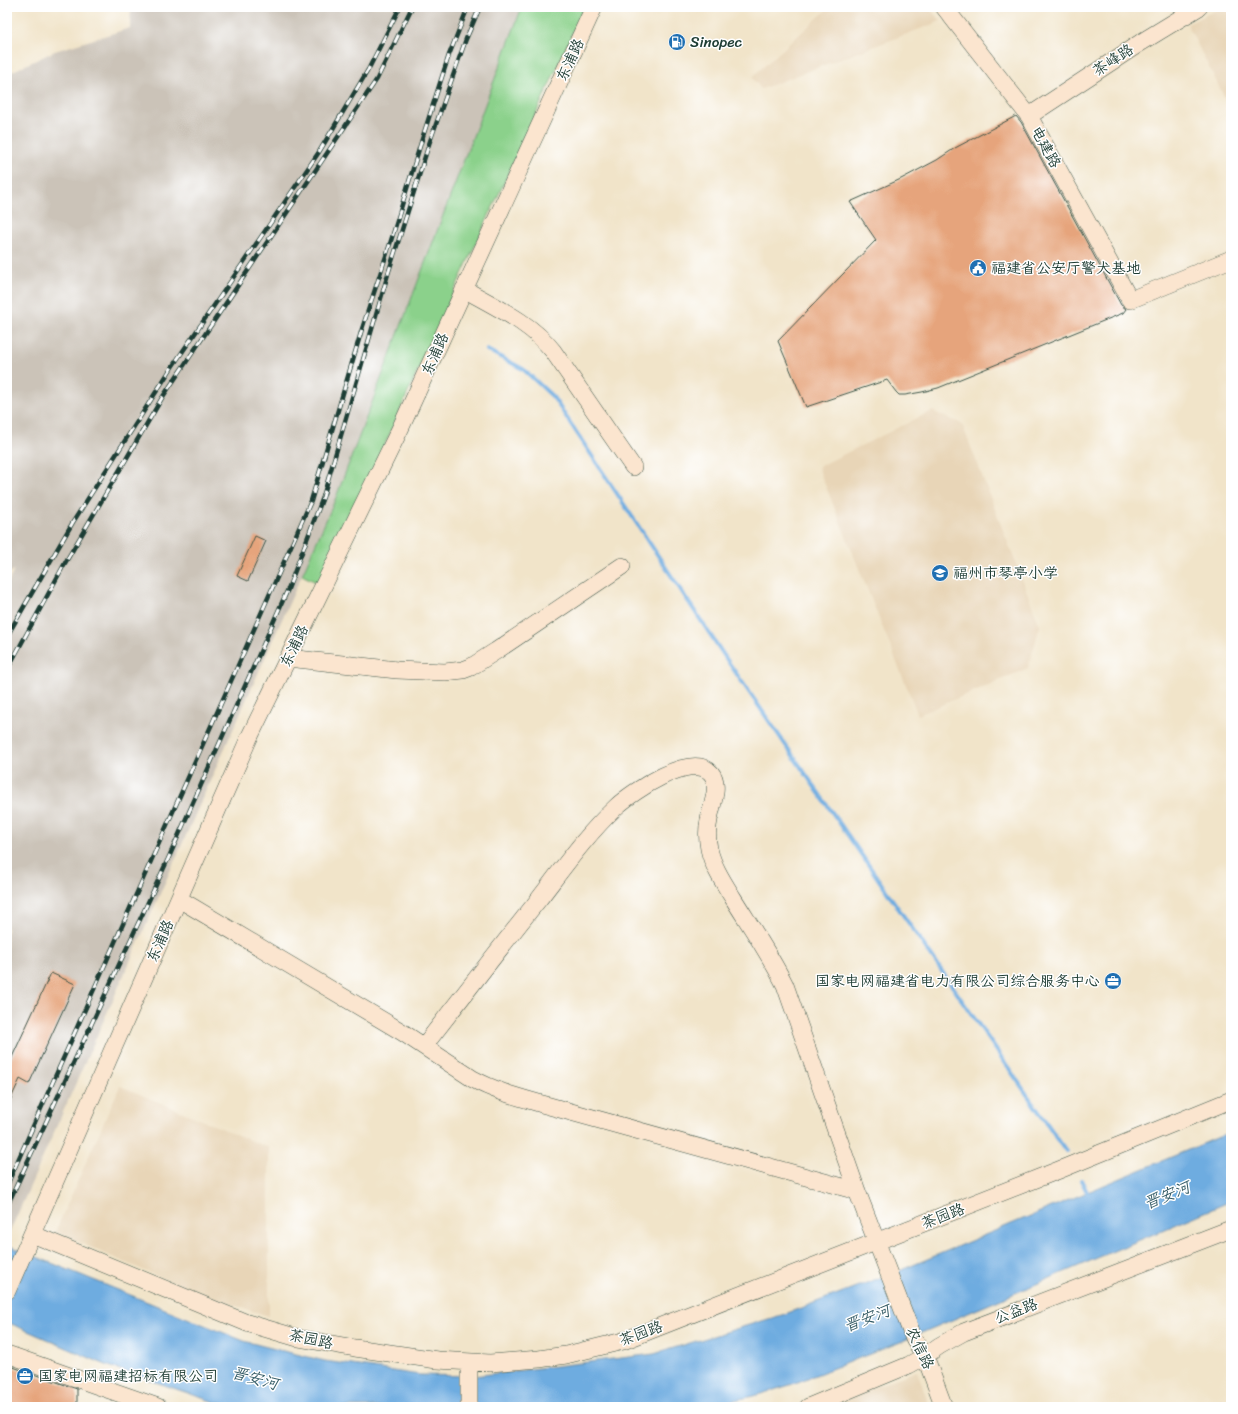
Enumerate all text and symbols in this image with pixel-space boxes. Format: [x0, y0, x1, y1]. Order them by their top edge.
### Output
place label: Sinopec [690, 29, 742, 55]
fuel station icon: Sinopec [667, 32, 687, 52]
street label: 东浦路 [549, 34, 591, 86]
street label: 茶峰路 [1087, 37, 1139, 83]
street label: 电建路 [1024, 121, 1068, 173]
place label: 福建省公安厅警犬基地 [991, 255, 1141, 281]
public building icon: 福建省公安厅警犬基地 [968, 258, 988, 278]
street label: 东浦路 [414, 328, 456, 380]
place label: 福州市琴亭小学 [953, 560, 1058, 586]
school or university icon: 福州市琴亭小学 [930, 563, 950, 583]
street label: 东浦路 [272, 620, 316, 672]
street label: 东浦路 [139, 915, 181, 967]
place label: 国家电网福建省电力有限公司综合服务中心 [815, 968, 1100, 994]
office icon: 国家电网福建省电力有限公司综合服务中心 [1103, 971, 1123, 991]
water label: 晋安河 [1139, 1171, 1197, 1217]
street label: 茶园路 [917, 1196, 969, 1236]
street label: 公益路 [990, 1291, 1042, 1331]
water label: 晋安河 [839, 1295, 897, 1340]
street label: 茶园路 [615, 1313, 667, 1353]
street label: 茶园路 [286, 1322, 336, 1356]
street label: 农信路 [898, 1322, 942, 1374]
water label: 晋安河 [228, 1358, 285, 1399]
place label: 国家电网福建招标有限公司 [38, 1363, 218, 1389]
office icon: 国家电网福建招标有限公司 [15, 1366, 35, 1386]

